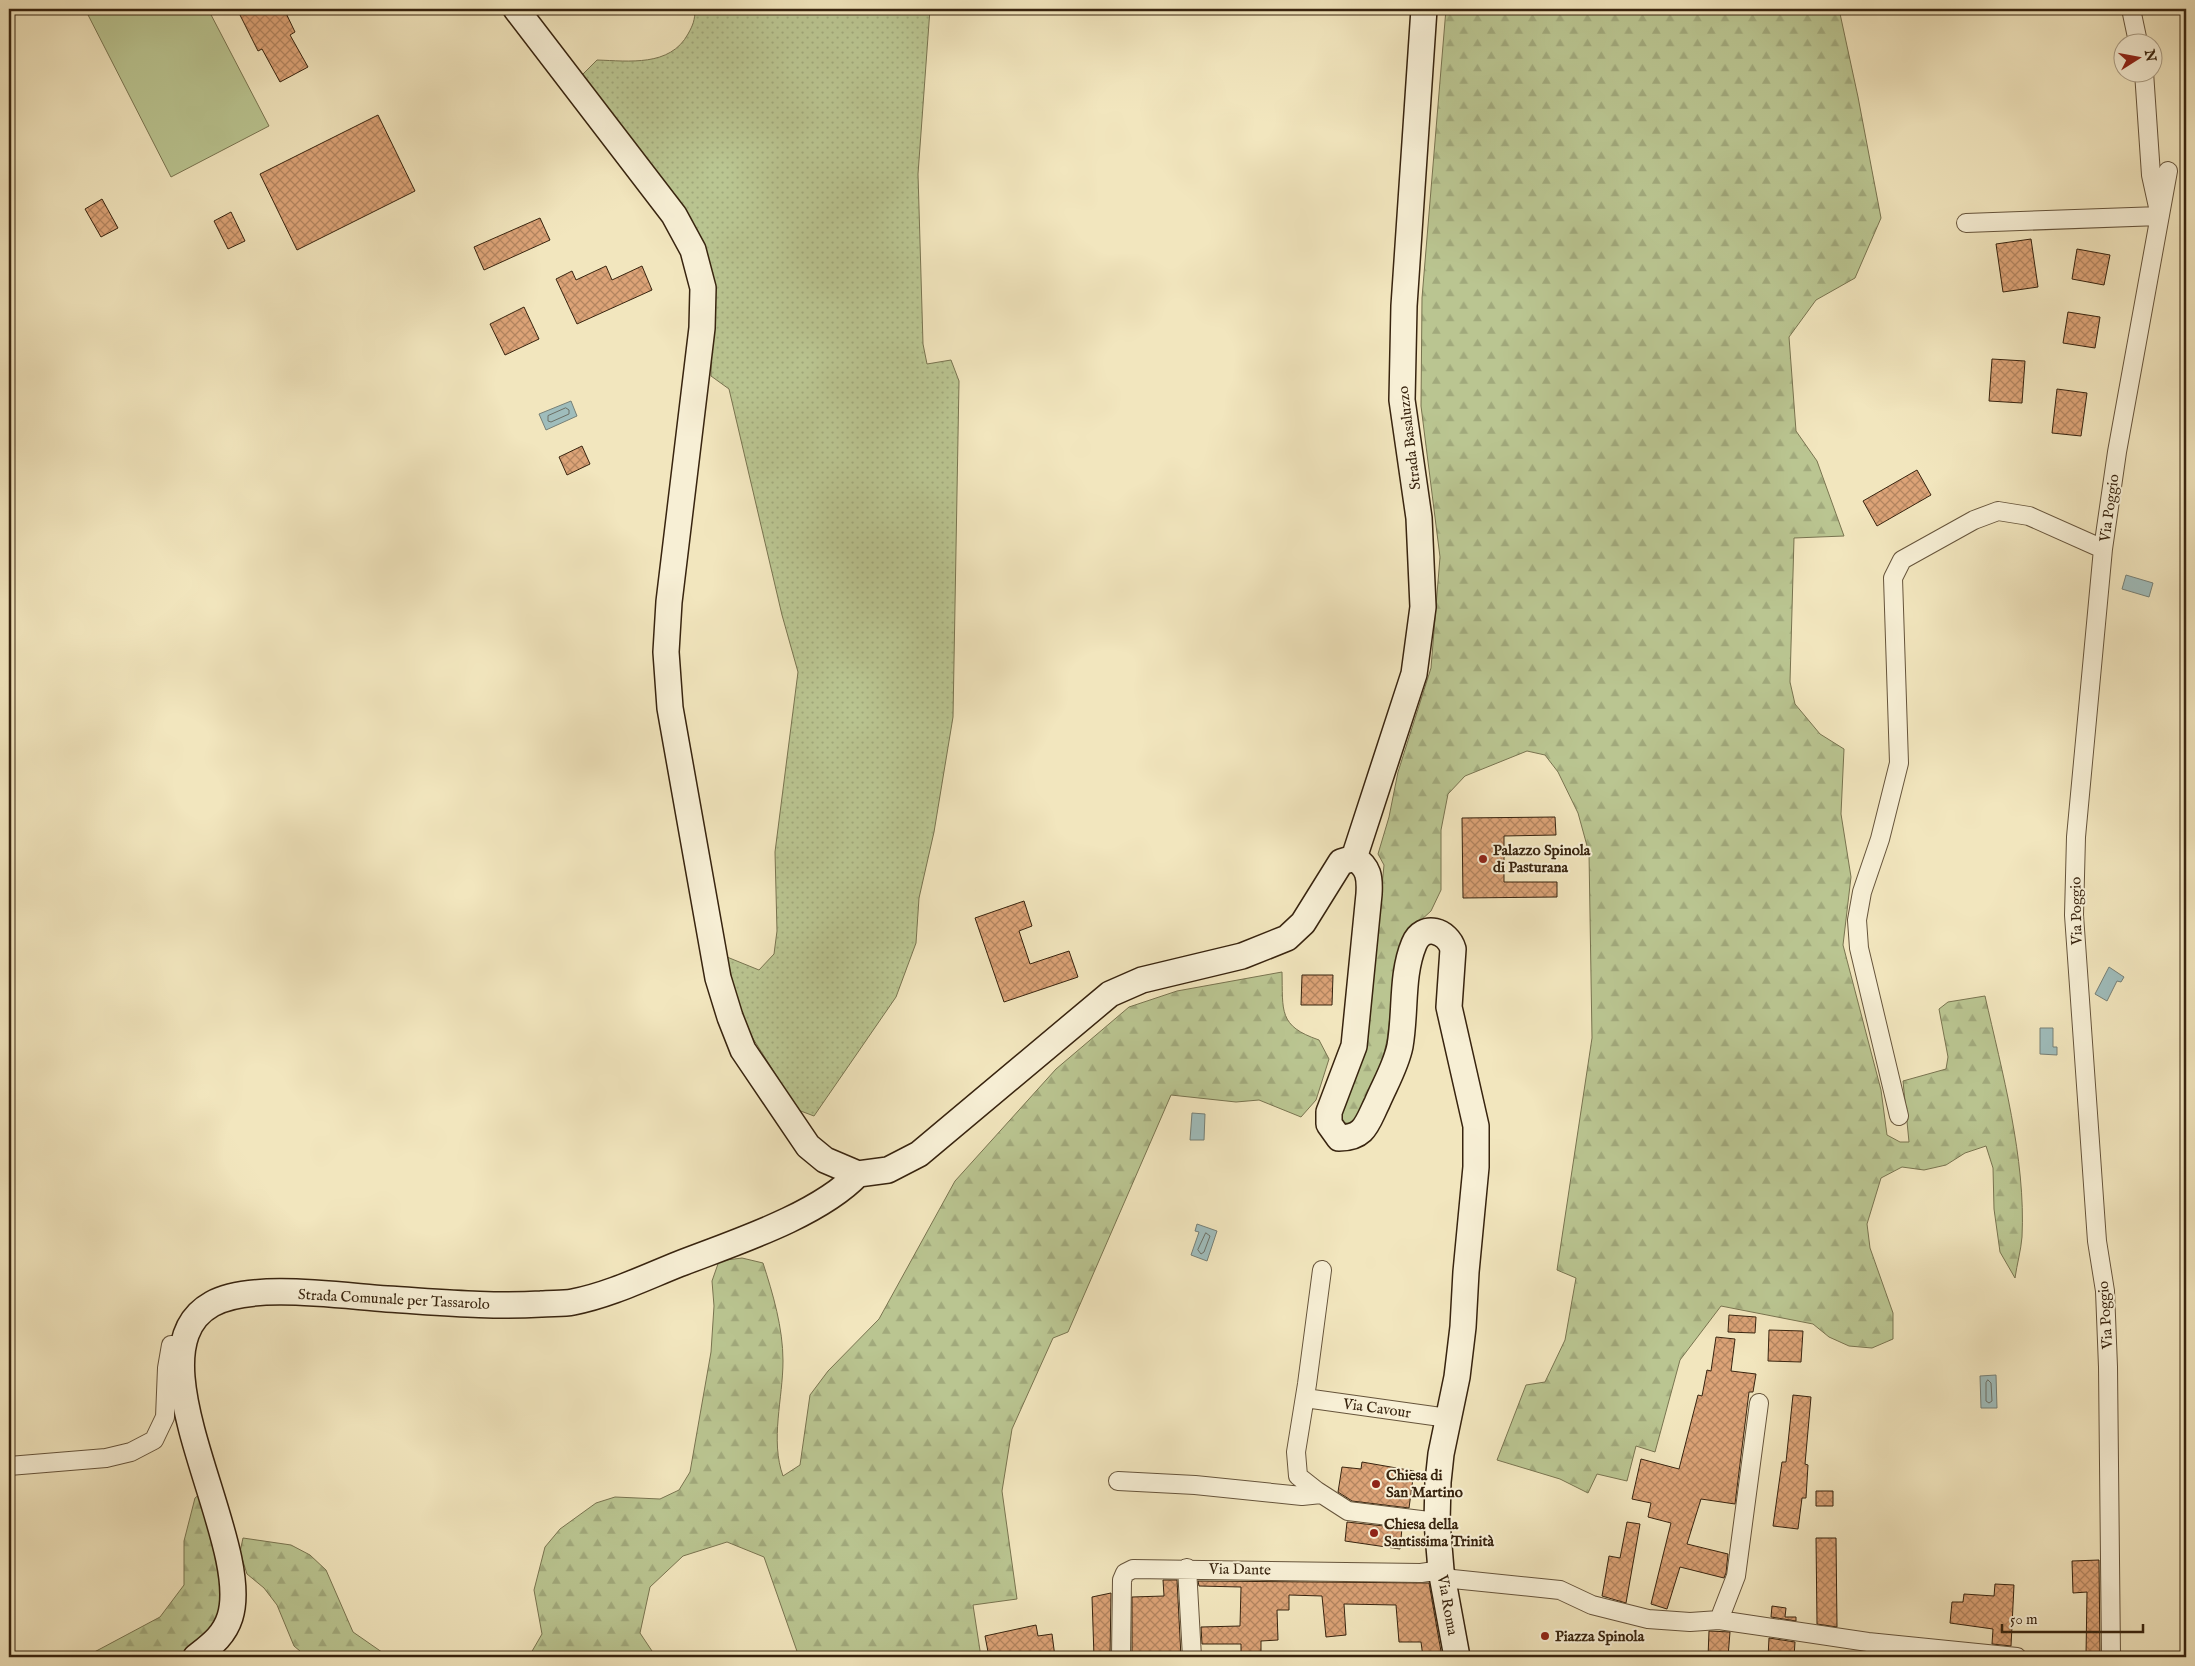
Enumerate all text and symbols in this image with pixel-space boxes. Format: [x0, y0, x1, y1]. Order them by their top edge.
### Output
north arrow [2112, 32, 2162, 82]
text: N [2140, 47, 2160, 63]
street label: Strada Basaluzzo [1394, 385, 1425, 491]
street label: Via Poggio [2095, 473, 2124, 544]
place label: Palazzo Spinola di Pasturana [1493, 841, 1591, 877]
marker: Palazzo Spinola di Pasturana [1477, 853, 1489, 865]
street label: Via Poggio [2066, 877, 2087, 946]
street label: Via Poggio [2094, 1280, 2117, 1351]
street label: Strada Comunale per Tassarolo [298, 1285, 490, 1314]
street label: Via Cavour [1341, 1394, 1413, 1423]
place label: Chiesa di San Martino [1386, 1466, 1463, 1502]
marker: Chiesa di San Martino [1370, 1478, 1382, 1490]
place label: Chiesa della Santissima Trinità [1384, 1515, 1495, 1551]
marker: Chiesa della Santissima Trinità [1368, 1527, 1380, 1539]
street label: Via Dante [1208, 1559, 1271, 1580]
street label: Via Roma [1433, 1572, 1462, 1637]
scale bar [2002, 1601, 2144, 1633]
text: 50 m [2010, 1610, 2038, 1629]
place label: Piazza Spinola [1555, 1627, 1645, 1646]
marker: Piazza Spinola [1539, 1630, 1551, 1642]

